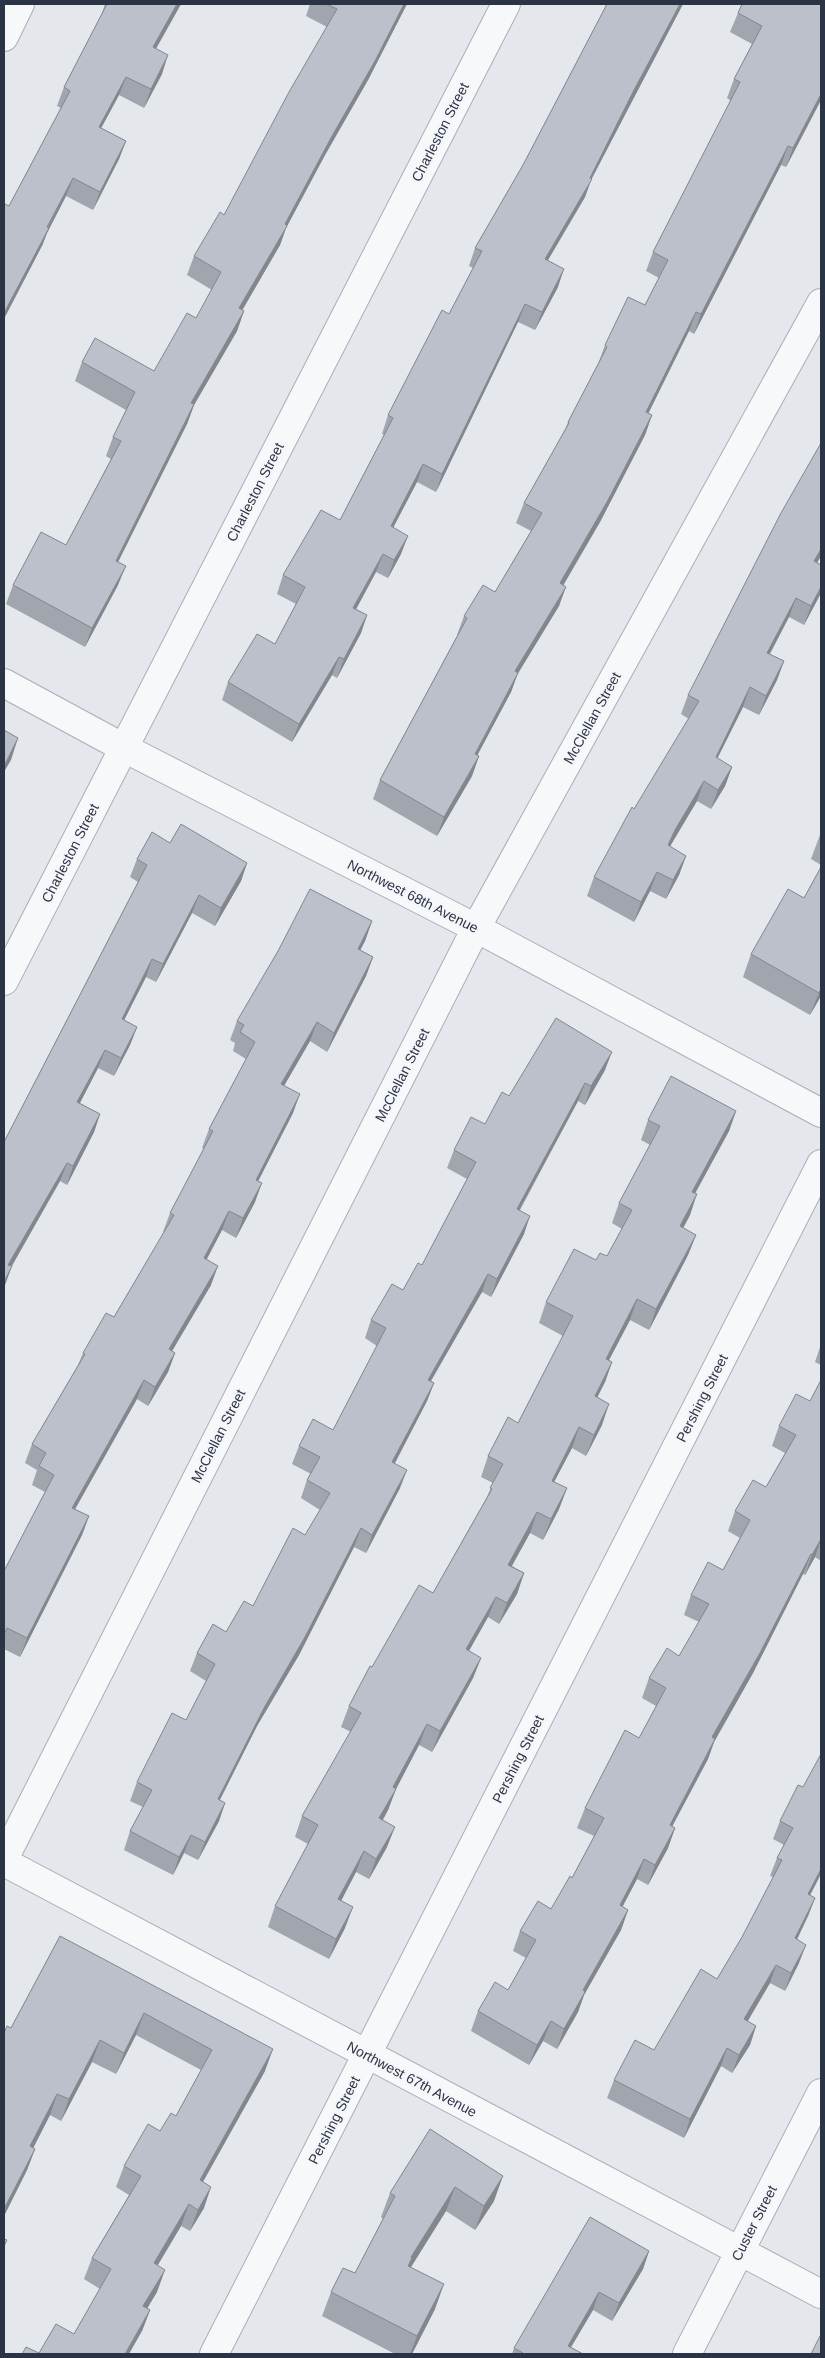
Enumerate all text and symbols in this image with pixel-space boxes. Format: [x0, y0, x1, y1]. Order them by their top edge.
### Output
street label: Charleston Street [408, 80, 472, 184]
street label: Charleston Street [223, 440, 287, 544]
street label: McClellan Street [560, 669, 624, 767]
street label: Charleston Street [38, 801, 102, 905]
street label: Northwest 68th Avenue [345, 856, 481, 936]
street label: McClellan Street [372, 1026, 432, 1124]
street label: Pershing Street [673, 1351, 731, 1445]
street label: McClellan Street [188, 1387, 248, 1485]
street label: Pershing Street [489, 1712, 547, 1806]
street label: Northwest 67th Avenue [344, 2038, 480, 2120]
street label: Pershing Street [305, 2073, 363, 2167]
street label: Custer Street [728, 2183, 780, 2263]

